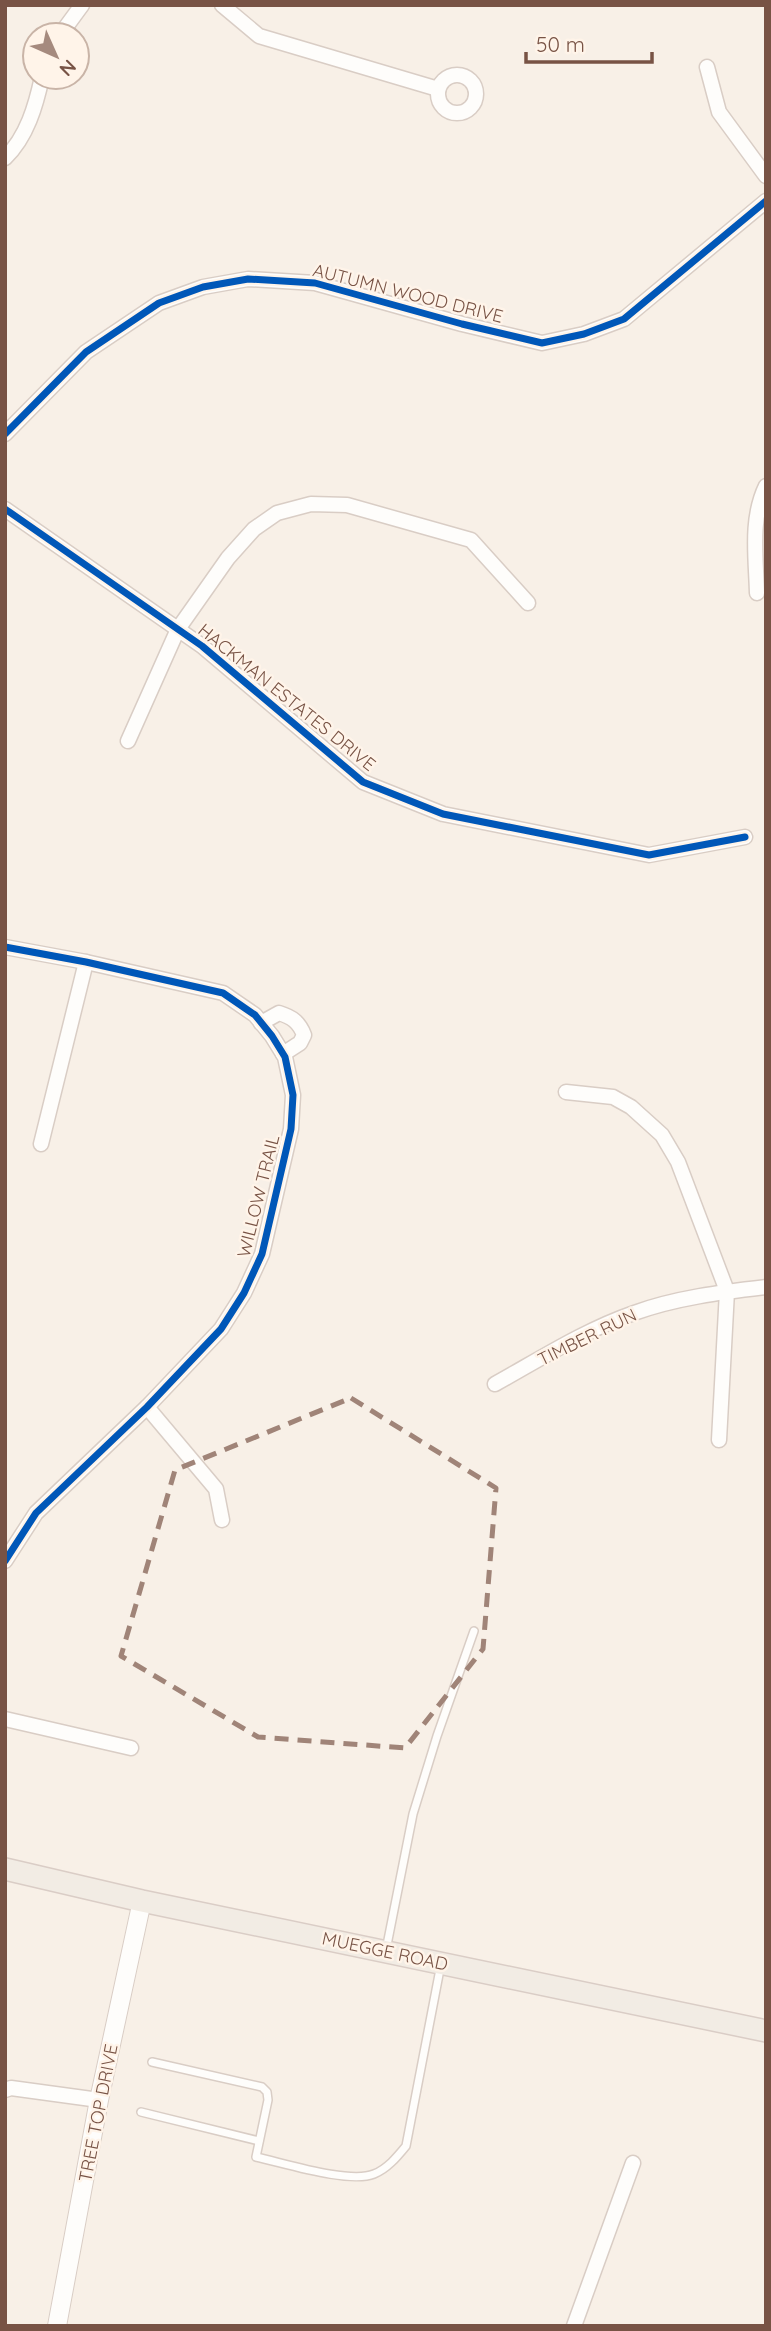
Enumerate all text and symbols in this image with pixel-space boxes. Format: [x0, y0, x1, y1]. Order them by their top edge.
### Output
north arrow [21, 21, 91, 91]
scale bar [526, 21, 652, 65]
text: 50 m [536, 31, 585, 57]
text: N [55, 55, 81, 81]
street label: AUTUMN WOOD DRIVE [310, 258, 506, 328]
street label: HACKMAN ESTATES DRIVE [194, 618, 380, 776]
street label: WILLOW TRAIL [232, 1132, 284, 1260]
street label: TIMBER RUN [534, 1303, 640, 1371]
street label: MUEGGE ROAD [320, 1926, 450, 1976]
street label: TREE TOP DRIVE [73, 2042, 123, 2184]

